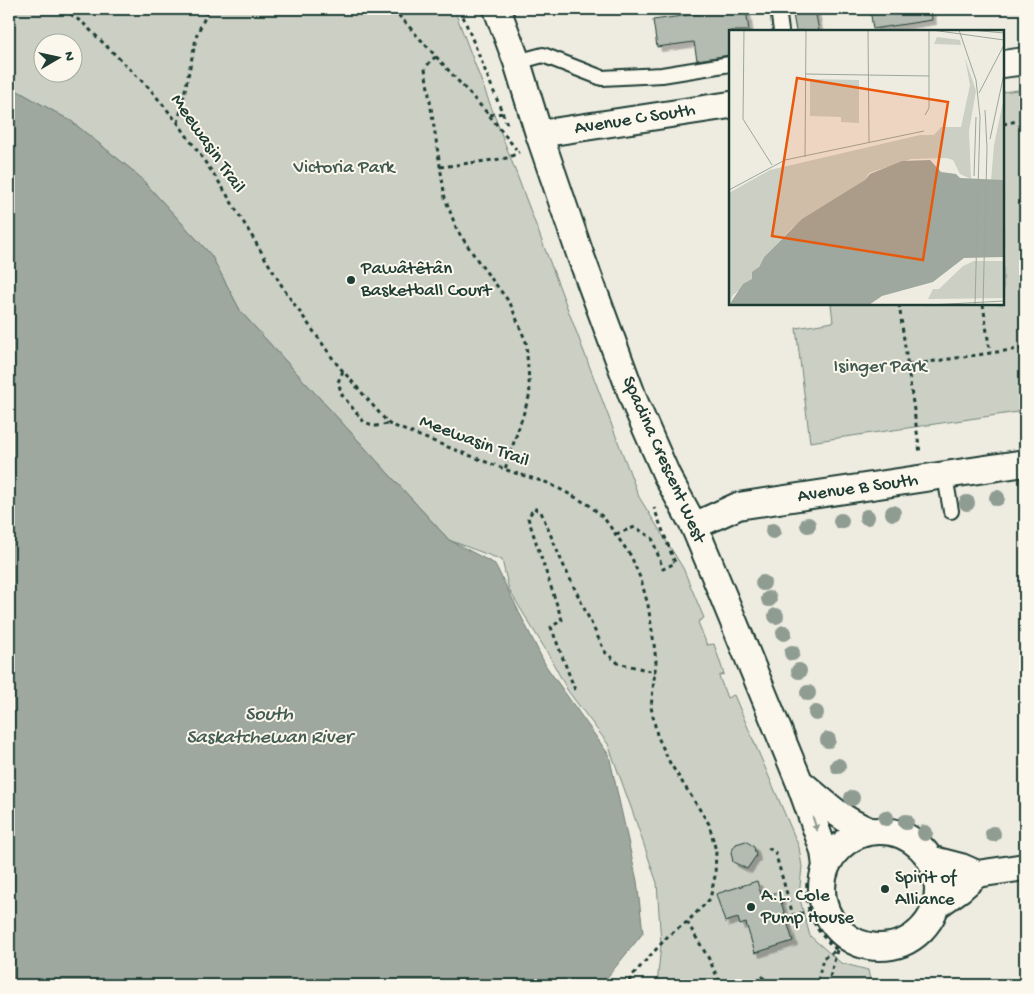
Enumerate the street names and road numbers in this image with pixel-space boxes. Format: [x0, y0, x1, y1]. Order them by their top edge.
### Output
street label: Meewasin Trail [164, 90, 250, 198]
street label: Avenue C South [573, 99, 697, 141]
street label: Spadina Crescent West [616, 373, 711, 549]
street label: Meewasin Trail [416, 411, 532, 473]
street label: Avenue B South [796, 469, 920, 509]

